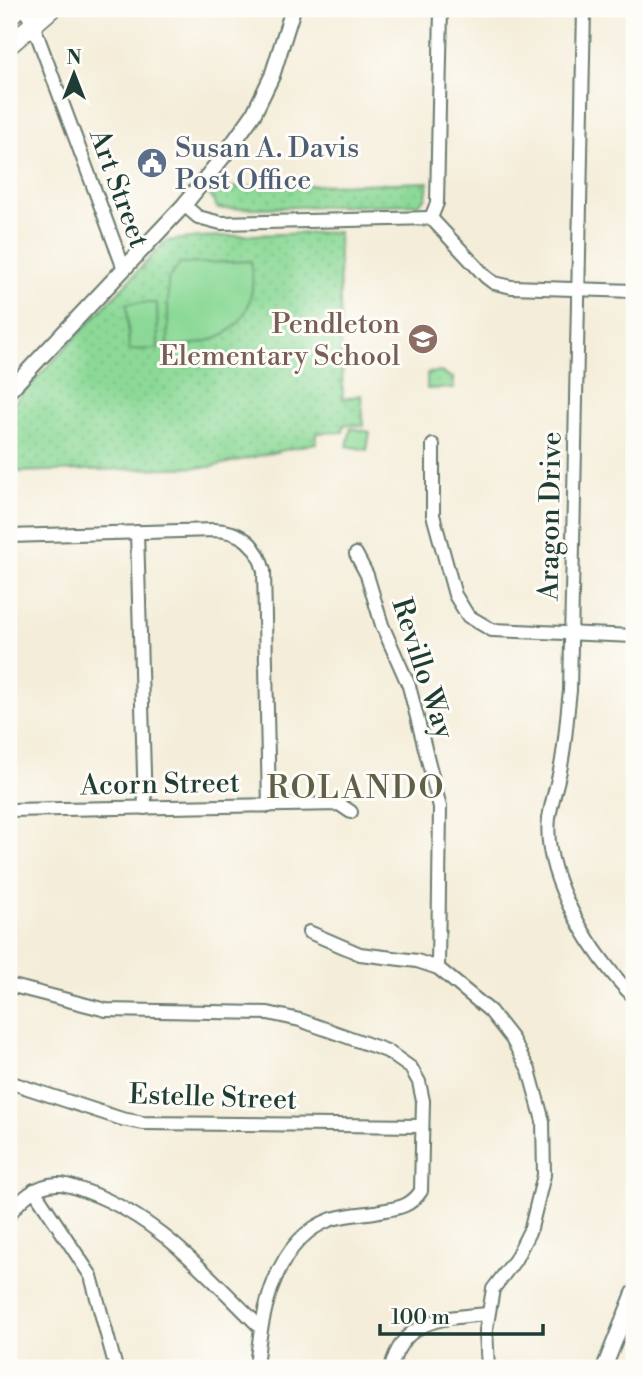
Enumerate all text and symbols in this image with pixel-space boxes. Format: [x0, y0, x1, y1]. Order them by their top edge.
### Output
north arrow [38, 38, 108, 108]
text: N [66, 46, 82, 70]
street label: Art Street [81, 123, 156, 253]
place label: Susan A. Davis Post Office [175, 131, 359, 198]
public building icon: Susan A. Davis Post Office [135, 146, 169, 180]
place label: Pendleton Elementary School [159, 307, 400, 374]
school or university icon: Pendleton Elementary School [406, 322, 440, 356]
street label: Aragon Drive [532, 431, 569, 602]
street label: Revillo Way [383, 594, 462, 743]
street label: Acorn Street [79, 766, 240, 803]
district label: ROLANDO [267, 768, 445, 808]
street label: Estelle Street [128, 1077, 298, 1118]
scale bar [380, 1293, 543, 1337]
text: 100 m [391, 1305, 450, 1331]

